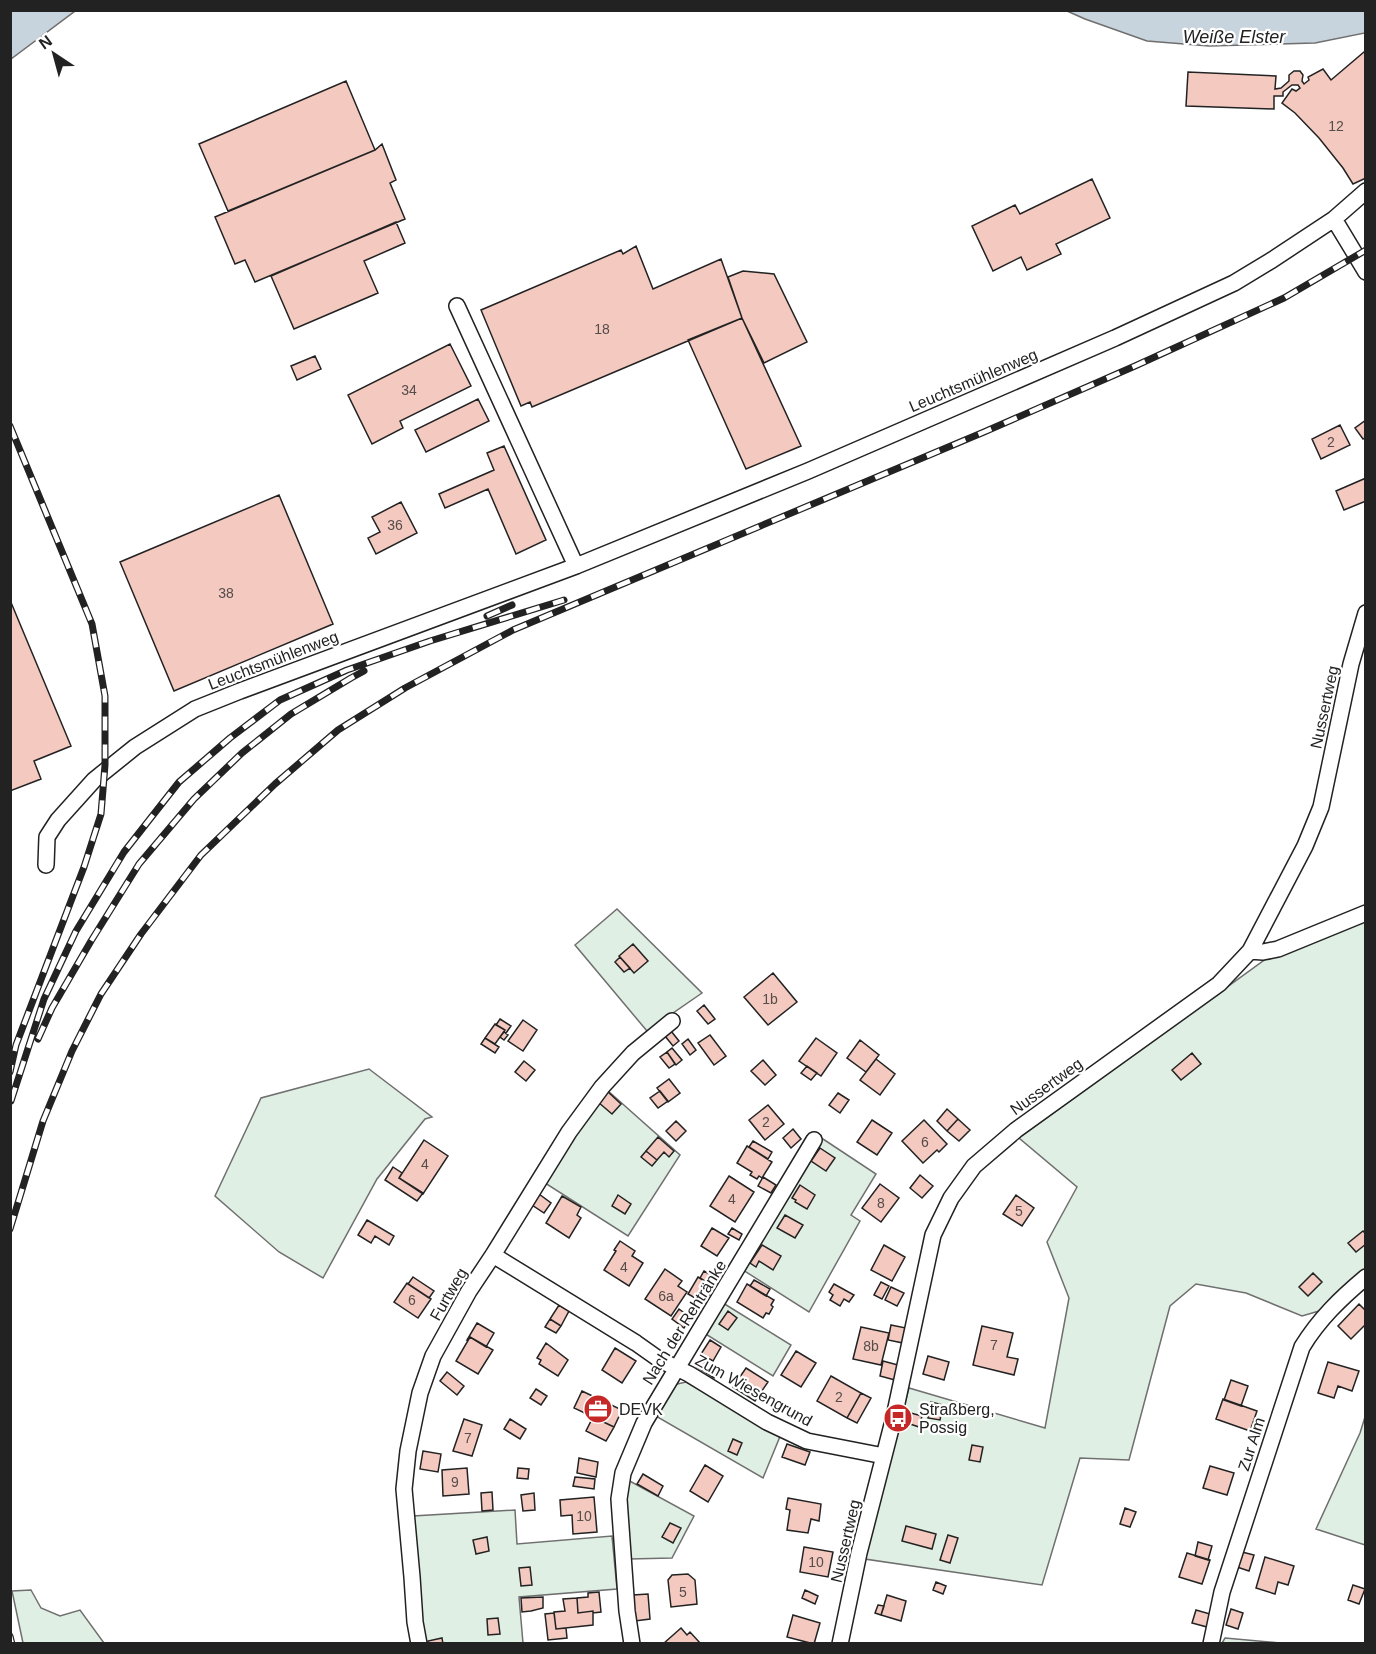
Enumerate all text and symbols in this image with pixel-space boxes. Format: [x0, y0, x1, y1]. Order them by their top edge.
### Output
north arrow [24, 24, 84, 84]
water label: Weiße Elster [1183, 27, 1286, 47]
text: N [36, 32, 55, 53]
house number: 12 [1328, 118, 1344, 134]
house number: 18 [594, 321, 610, 337]
street label: Leuchtsmühlenweg [906, 346, 1040, 415]
house number: 34 [401, 382, 417, 398]
house number: 2 [1327, 434, 1335, 450]
house number: 36 [387, 517, 403, 533]
house number: 38 [218, 585, 234, 601]
street label: Leuchtsmühlenweg [206, 628, 341, 693]
street label: Nussertweg [1307, 664, 1342, 750]
house number: 1b [762, 991, 778, 1007]
street label: Nussertweg [1007, 1055, 1085, 1118]
house number: 2 [762, 1114, 770, 1130]
house number: 6 [921, 1134, 929, 1150]
house number: 4 [421, 1156, 429, 1172]
house number: 4 [728, 1191, 736, 1207]
house number: 8 [877, 1195, 885, 1211]
house number: 5 [1015, 1203, 1023, 1219]
street label: Nach der Rehtränke [639, 1257, 730, 1387]
house number: 4 [620, 1259, 628, 1275]
street label: Furtweg [427, 1265, 470, 1324]
house number: 6a [658, 1288, 674, 1304]
house number: 6 [408, 1292, 416, 1308]
house number: 7 [990, 1337, 998, 1353]
house number: 8b [863, 1338, 879, 1354]
street label: Zum Wiesengrund [692, 1351, 815, 1430]
house number: 2 [835, 1389, 843, 1405]
office icon: DEVK [582, 1393, 614, 1425]
place label: DEVK [619, 1401, 663, 1418]
place label: Straßberg, Possig [919, 1401, 995, 1436]
bus stop icon: Straßberg, Possig [882, 1402, 914, 1434]
street label: Zur Alm [1235, 1415, 1268, 1473]
house number: 7 [464, 1430, 472, 1446]
house number: 9 [451, 1474, 459, 1490]
street label: Nussertweg [828, 1498, 863, 1584]
house number: 10 [576, 1508, 592, 1524]
house number: 10 [808, 1554, 824, 1570]
house number: 5 [679, 1584, 687, 1600]

